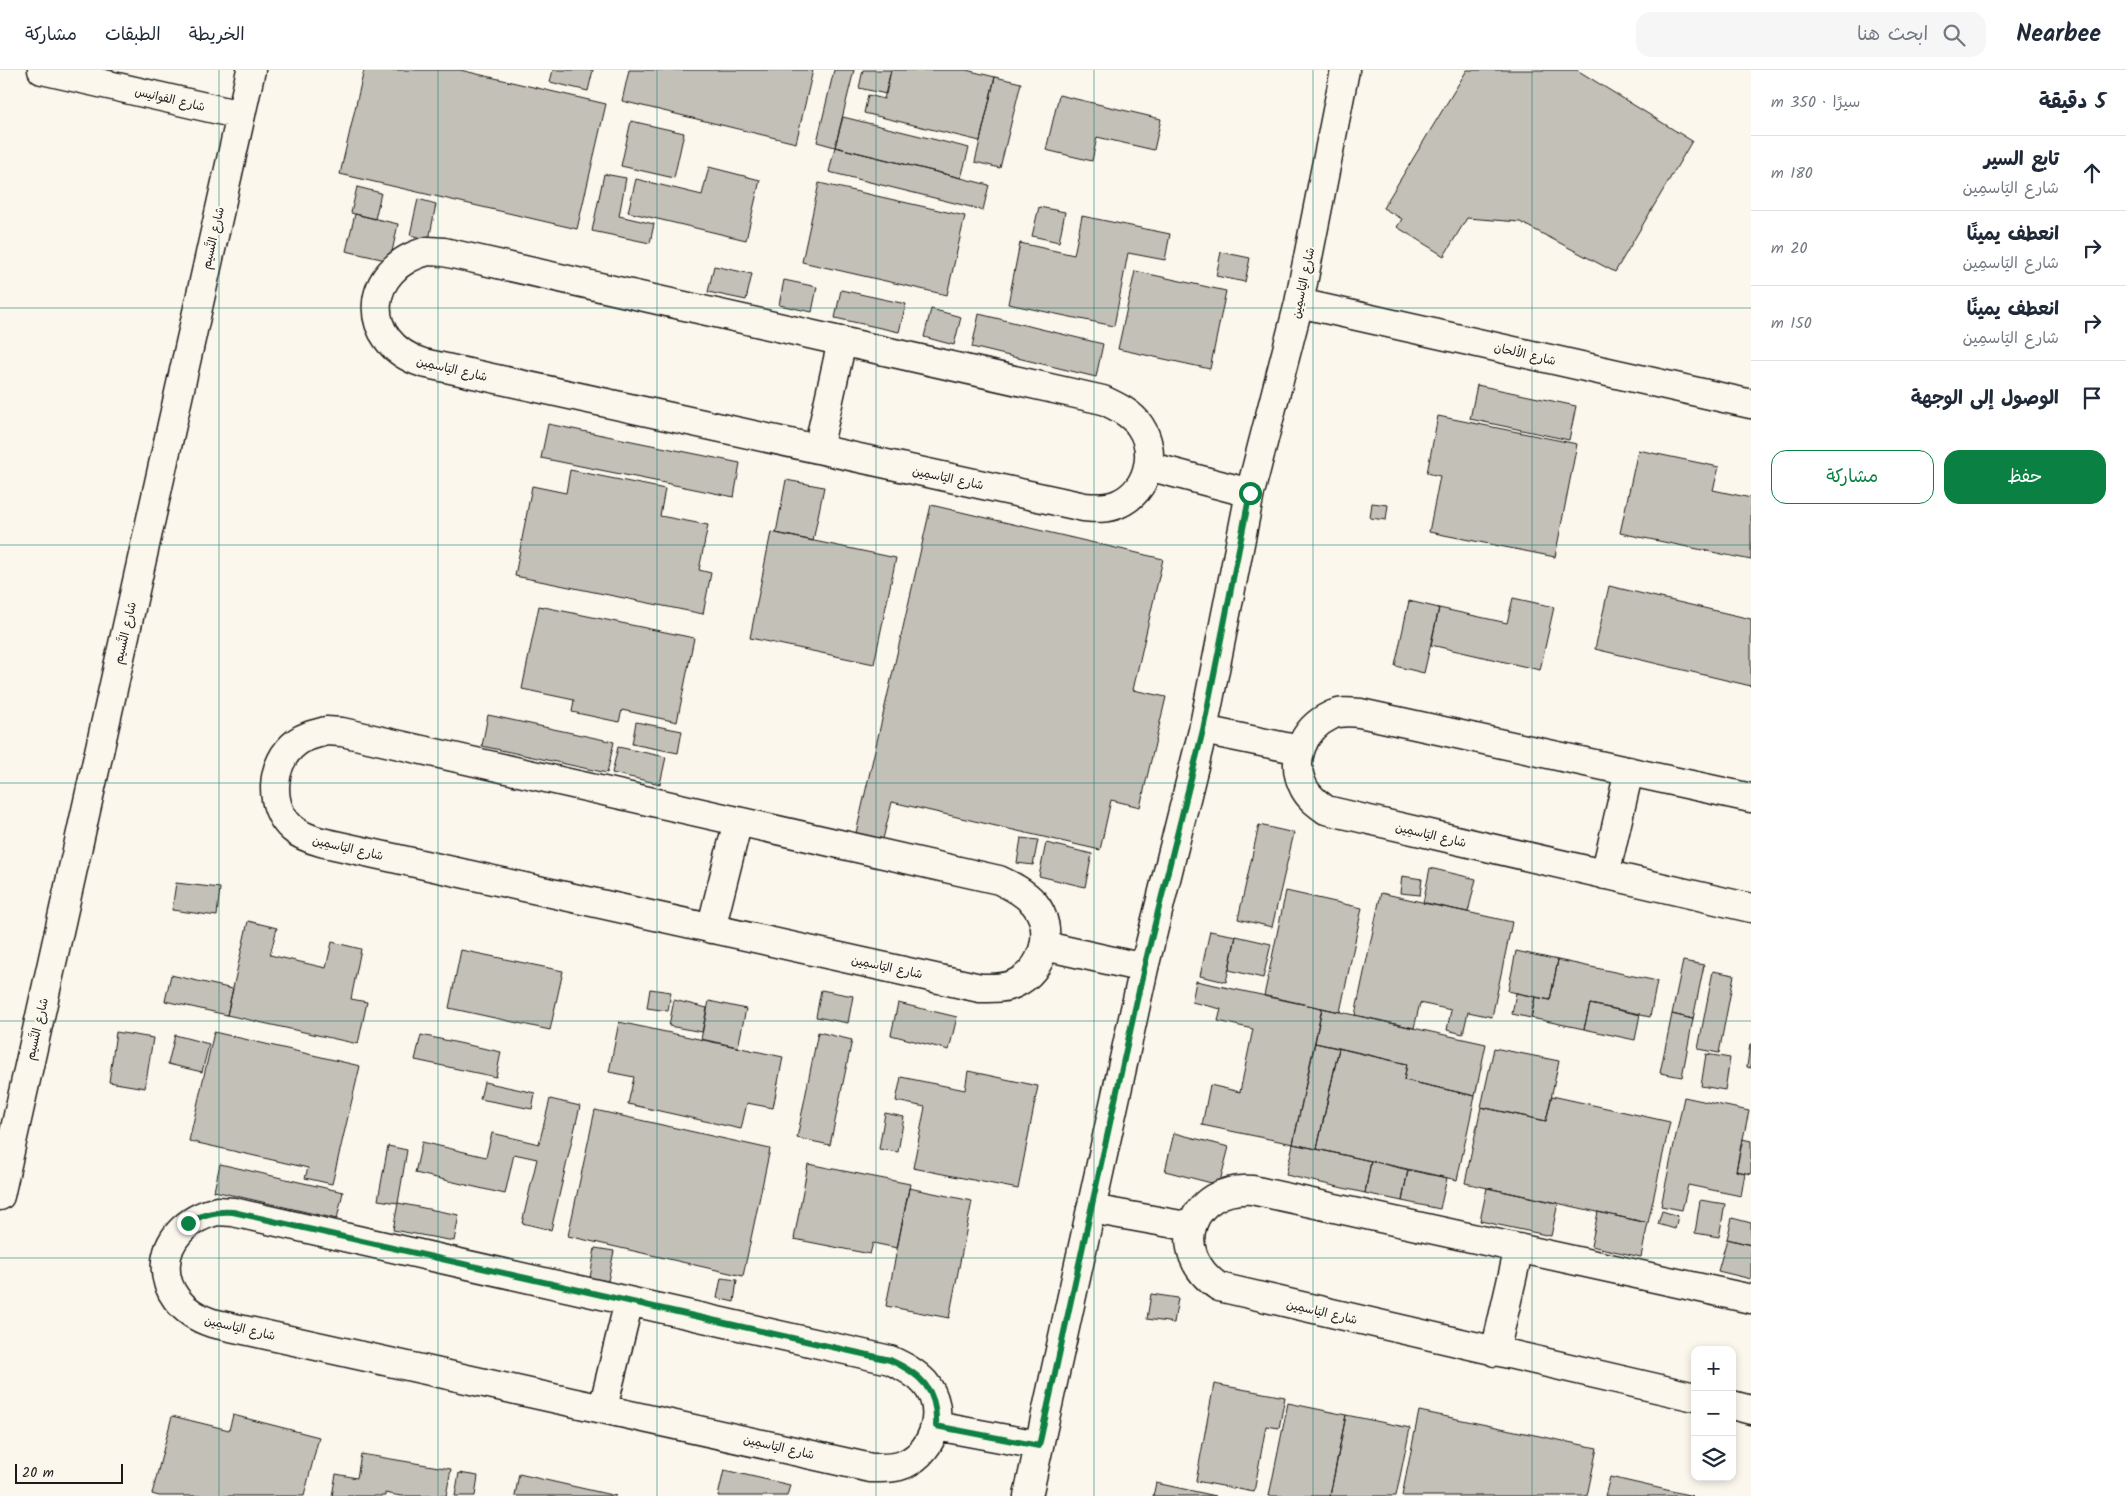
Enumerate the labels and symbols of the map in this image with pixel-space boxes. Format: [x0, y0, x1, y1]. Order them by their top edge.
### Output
street label: شارع الفوانيس [133, 82, 207, 117]
street label: شارع النَّسيم [197, 205, 230, 271]
street label: شارع اليَاسمِين [1287, 246, 1320, 320]
street label: شارع الألحان [1492, 338, 1558, 371]
street label: شارع اليَاسمِين [414, 352, 489, 387]
street label: شارع اليَاسمِين [911, 462, 985, 495]
route start [1239, 482, 1262, 505]
street label: شارع النَّسيم [109, 600, 142, 666]
street label: شارع اليَاسمِين [1393, 818, 1468, 853]
street label: شارع اليَاسمِين [310, 831, 385, 866]
street label: شارع اليَاسمِين [850, 951, 924, 984]
street label: شارع النَّسيم [21, 996, 54, 1062]
route end [177, 1212, 200, 1235]
street label: شارع اليَاسمِين [1284, 1295, 1359, 1330]
street label: شارع اليَاسمِين [202, 1311, 277, 1346]
street label: شارع اليَاسمِين [741, 1430, 816, 1465]
scale bar [15, 1461, 122, 1484]

